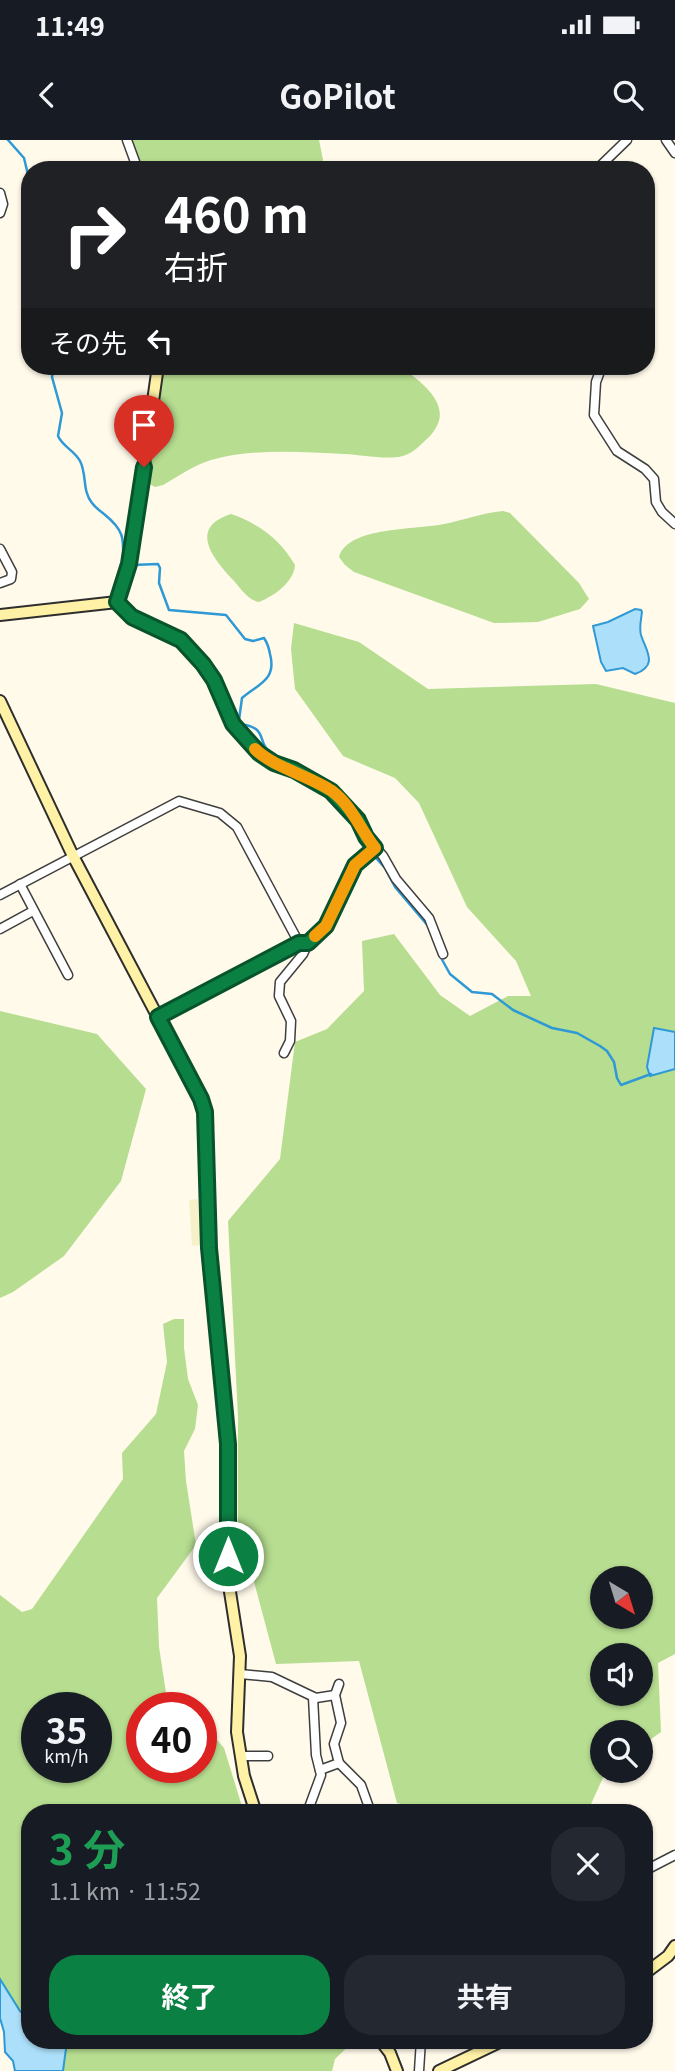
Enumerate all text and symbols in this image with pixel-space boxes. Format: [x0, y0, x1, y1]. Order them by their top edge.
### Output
text: 11:49 [35, 6, 105, 43]
text: GoPilot [279, 72, 396, 118]
icon: back [28, 76, 66, 114]
icon: search [609, 76, 647, 114]
text: 460 m [164, 176, 309, 247]
icon: right [49, 189, 140, 280]
text: 右折 [164, 242, 228, 288]
icon: left [141, 322, 179, 360]
text: その先 [49, 323, 127, 360]
pin [114, 395, 174, 467]
icon: arrive [125, 406, 163, 444]
position arrow [191, 1519, 265, 1593]
north arrow [590, 1566, 653, 1629]
map controls [590, 1566, 653, 1783]
button: sound [590, 1643, 653, 1706]
speed limit sign: 40 [126, 1692, 217, 1783]
text: 35 [46, 1703, 87, 1754]
button: search [590, 1720, 653, 1783]
text: km/h [44, 1742, 89, 1768]
text: 3 分 [49, 1816, 125, 1877]
button: close [551, 1827, 625, 1901]
text: 1.1 km · 11:52 [49, 1873, 201, 1907]
button: 終了 [49, 1955, 330, 2035]
button: 共有 [344, 1955, 625, 2035]

